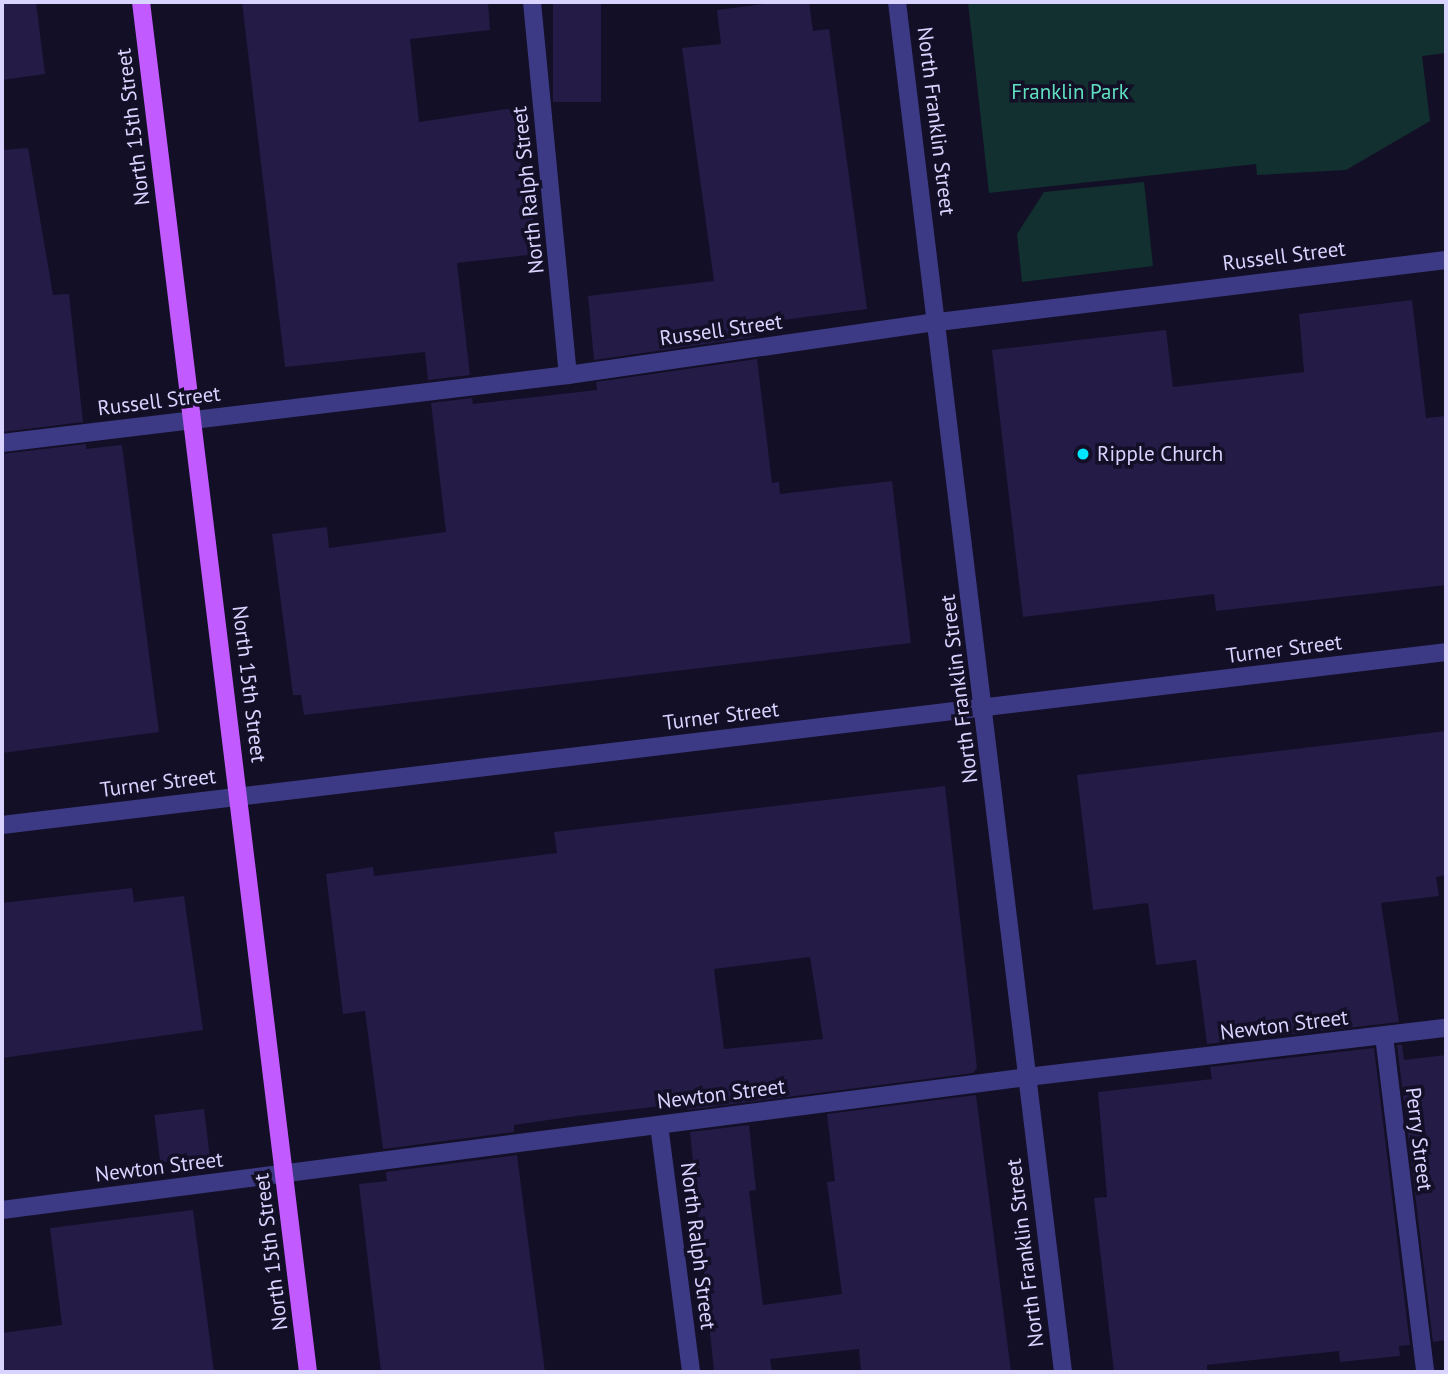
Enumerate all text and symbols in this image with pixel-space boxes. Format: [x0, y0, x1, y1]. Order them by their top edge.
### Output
street label: North Franklin Street [912, 25, 960, 217]
street label: North 15th Street [111, 47, 155, 207]
park label: Franklin Park [1011, 79, 1129, 105]
street label: North Ralph Street [507, 105, 549, 275]
street label: Russell Street [1221, 236, 1347, 276]
street label: Russell Street [658, 309, 784, 351]
street label: Russell Street [96, 381, 222, 421]
place label: Ripple Church [1097, 441, 1223, 467]
marker: Ripple Church [1075, 446, 1091, 462]
street label: North Franklin Street [935, 593, 983, 785]
street label: North 15th Street [227, 604, 271, 764]
street label: Turner Street [1225, 629, 1343, 669]
street label: Turner Street [662, 696, 780, 736]
street label: Turner Street [99, 763, 217, 803]
street label: Newton Street [1219, 1005, 1349, 1045]
street label: Newton Street [656, 1074, 786, 1114]
street label: Perry Street [1400, 1085, 1438, 1193]
street label: Newton Street [94, 1147, 224, 1187]
street label: North Franklin Street [1001, 1157, 1049, 1349]
street label: North Ralph Street [675, 1161, 721, 1331]
street label: North 15th Street [249, 1172, 293, 1332]

